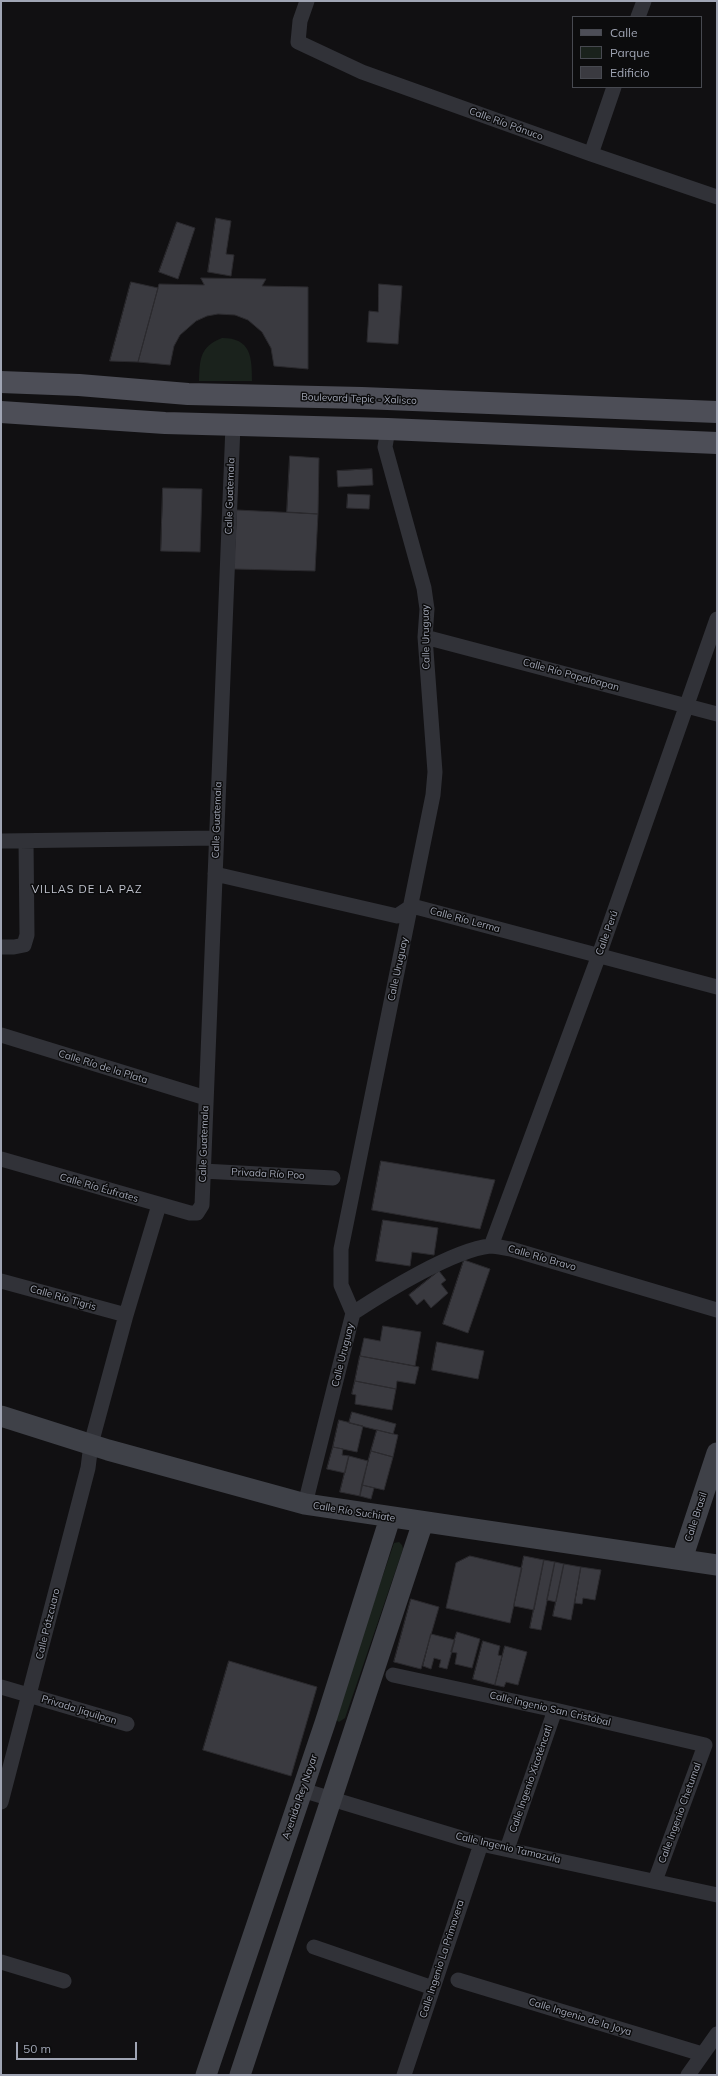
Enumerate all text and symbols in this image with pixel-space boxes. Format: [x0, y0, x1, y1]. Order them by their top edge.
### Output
legend [572, 16, 702, 88]
text: Calle [610, 25, 637, 40]
text: Parque [610, 45, 650, 60]
text: Edificio [610, 65, 650, 80]
street label: Calle Río Pánuco [467, 105, 545, 143]
street label: Boulevard Tepic - Xalisco [301, 391, 417, 407]
street label: Calle Guatemala [223, 458, 237, 534]
street label: Calle Uruguay [419, 604, 433, 670]
street label: Calle Río Papaloapan [521, 656, 621, 694]
street label: Calle Guatemala [210, 782, 224, 858]
district label: VILLAS DE LA PAZ [31, 883, 143, 897]
street label: Calle Río Lerma [429, 905, 501, 935]
street label: Calle Perú [593, 909, 621, 957]
street label: Calle Uruguay [385, 936, 411, 1002]
street label: Calle Río de la Plata [57, 1048, 149, 1086]
street label: Calle Guatemala [197, 1106, 211, 1182]
street label: Privada Río Poo [231, 1166, 305, 1182]
street label: Calle Río Éufrates [58, 1171, 140, 1205]
street label: Calle Río Bravo [507, 1243, 577, 1273]
street label: Calle Río Tigris [28, 1283, 98, 1313]
street label: Calle Uruguay [329, 1322, 357, 1388]
street label: Calle Brasil [682, 1491, 710, 1543]
street label: Calle Río Suchiate [312, 1500, 396, 1524]
street label: Calle Pátzcuaro [33, 1587, 63, 1661]
street label: Calle Ingenio San Cristóbal [488, 1689, 612, 1729]
street label: Privada Jiquilpan [40, 1693, 118, 1727]
street label: Calle Ingenio Xicoténcatl [507, 1724, 555, 1834]
street label: Avenida Rey Nayar [280, 1753, 320, 1841]
street label: Calle Ingenio Chetumal [656, 1761, 704, 1865]
street label: Calle Ingenio Tamazula [454, 1830, 562, 1866]
street label: Calle Ingenio La Primavera [417, 1898, 467, 2020]
street label: Calle Ingenio de la Joya [527, 1996, 633, 2038]
scale bar [18, 2034, 139, 2060]
text: 50 m [23, 2041, 51, 2056]

